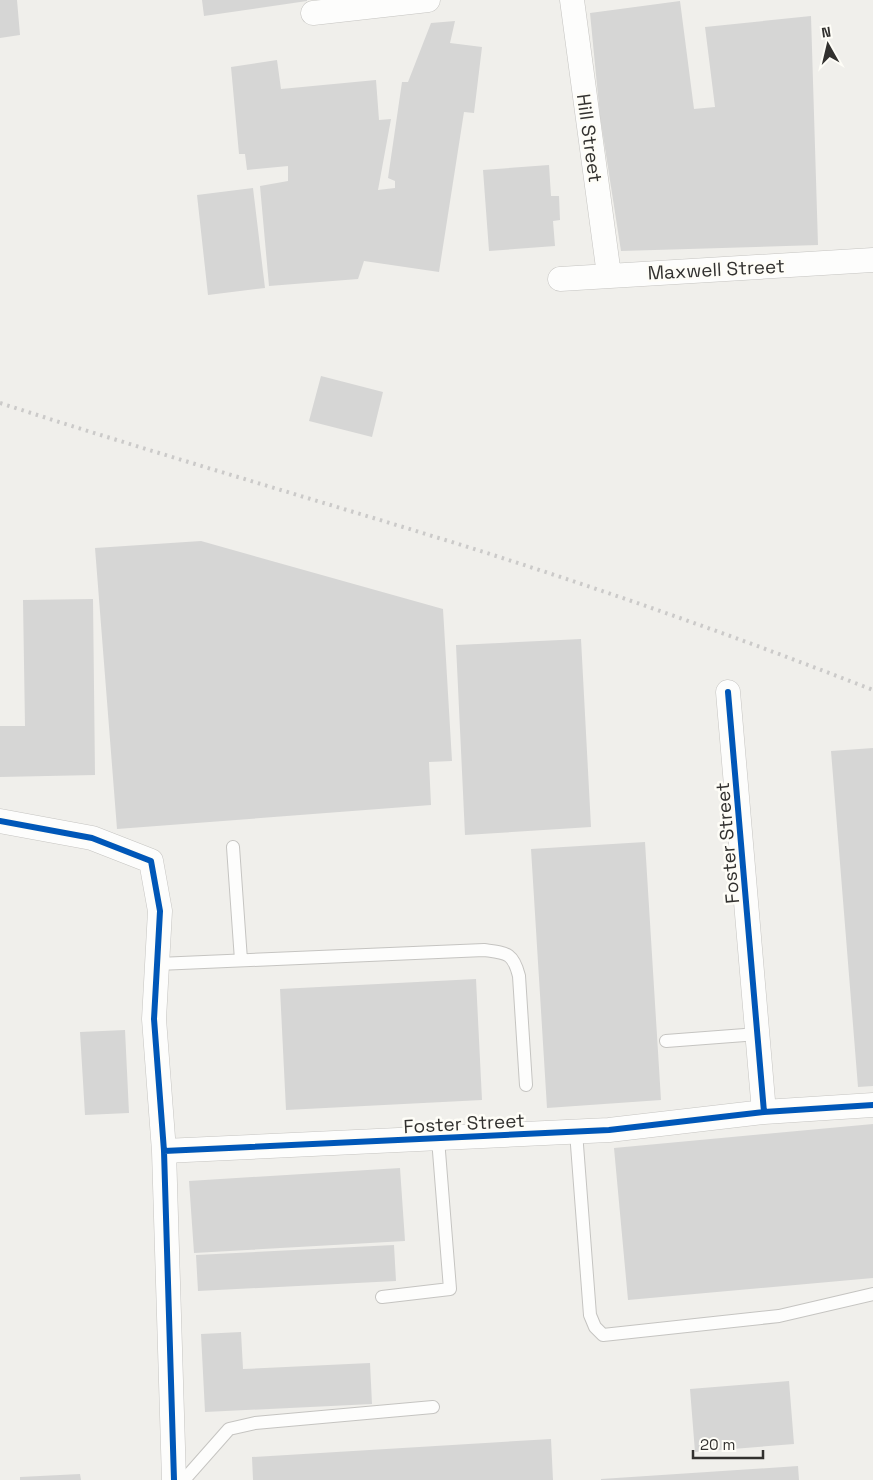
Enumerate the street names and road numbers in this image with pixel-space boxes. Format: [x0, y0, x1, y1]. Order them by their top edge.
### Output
street label: Hill Street [571, 92, 608, 184]
street label: Maxwell Street [647, 253, 785, 286]
street label: Foster Street [710, 781, 745, 905]
street label: Foster Street [403, 1108, 525, 1139]

